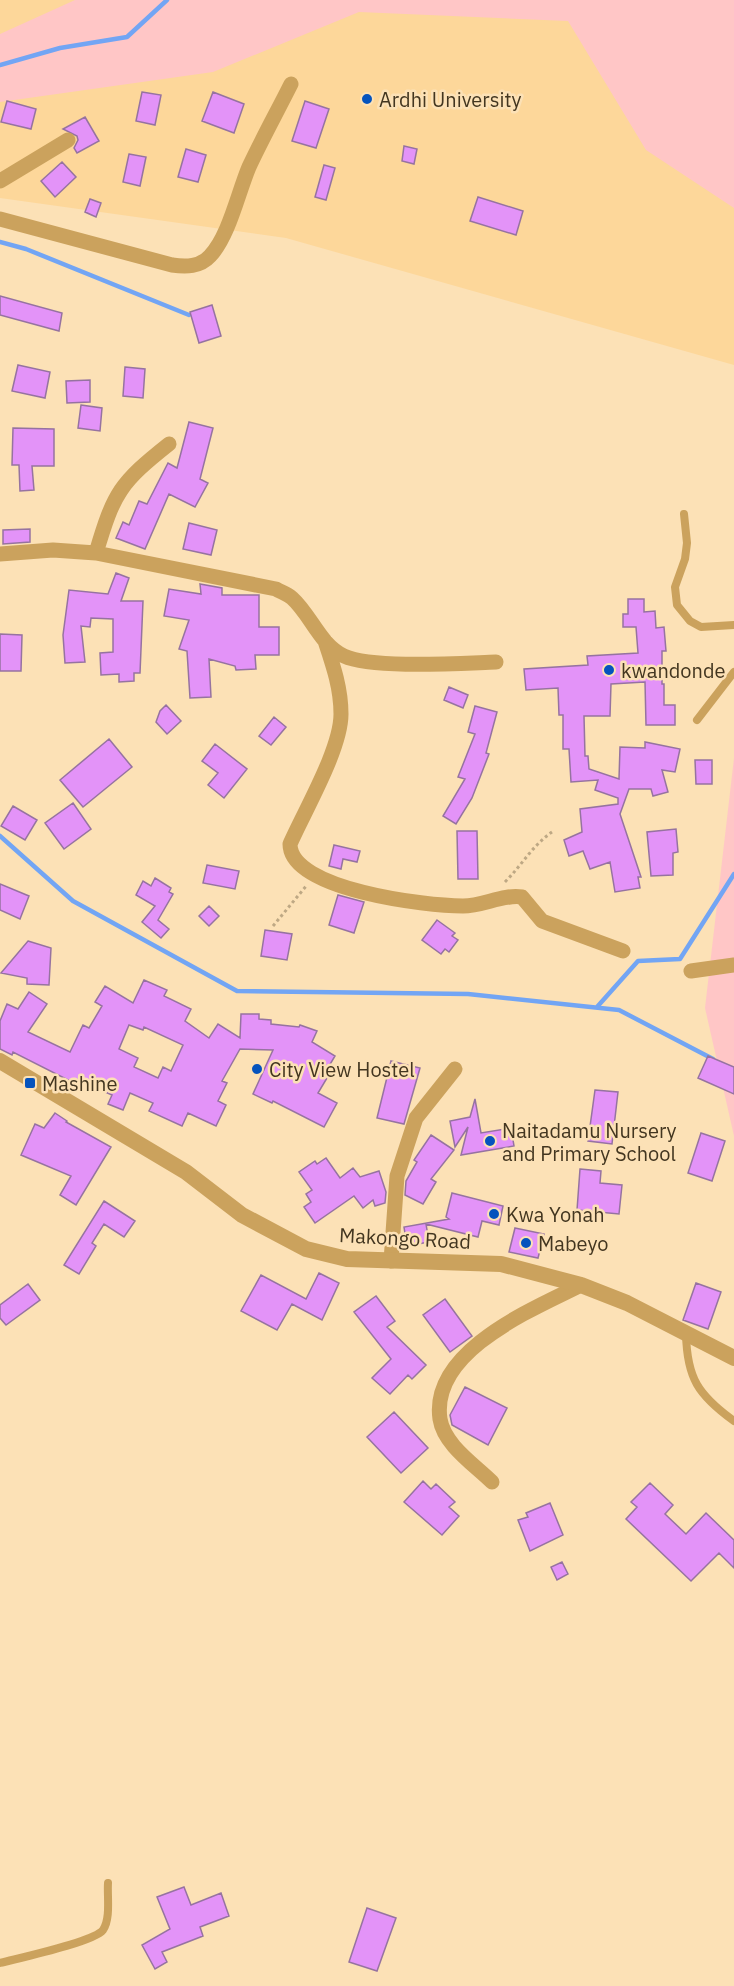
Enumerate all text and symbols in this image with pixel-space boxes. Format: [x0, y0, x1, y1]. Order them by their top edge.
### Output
place label: Ardhi University [379, 86, 521, 113]
marker: Ardhi University [360, 92, 374, 106]
place label: kwandonde [621, 657, 726, 684]
marker: kwandonde [602, 663, 616, 677]
place label: City View Hostel [269, 1056, 415, 1083]
marker: City View Hostel [250, 1062, 264, 1076]
place label: Mashine [42, 1070, 117, 1097]
marker: Mashine [23, 1076, 37, 1090]
place label: Naitadamu Nursery and Primary School [502, 1117, 676, 1167]
marker: Naitadamu Nursery and Primary School [483, 1134, 497, 1148]
place label: Kwa Yonah [506, 1201, 605, 1228]
marker: Kwa Yonah [487, 1207, 501, 1221]
street label: Makongo Road [338, 1221, 472, 1255]
place label: Mabeyo [538, 1230, 608, 1257]
marker: Mabeyo [519, 1236, 533, 1250]

